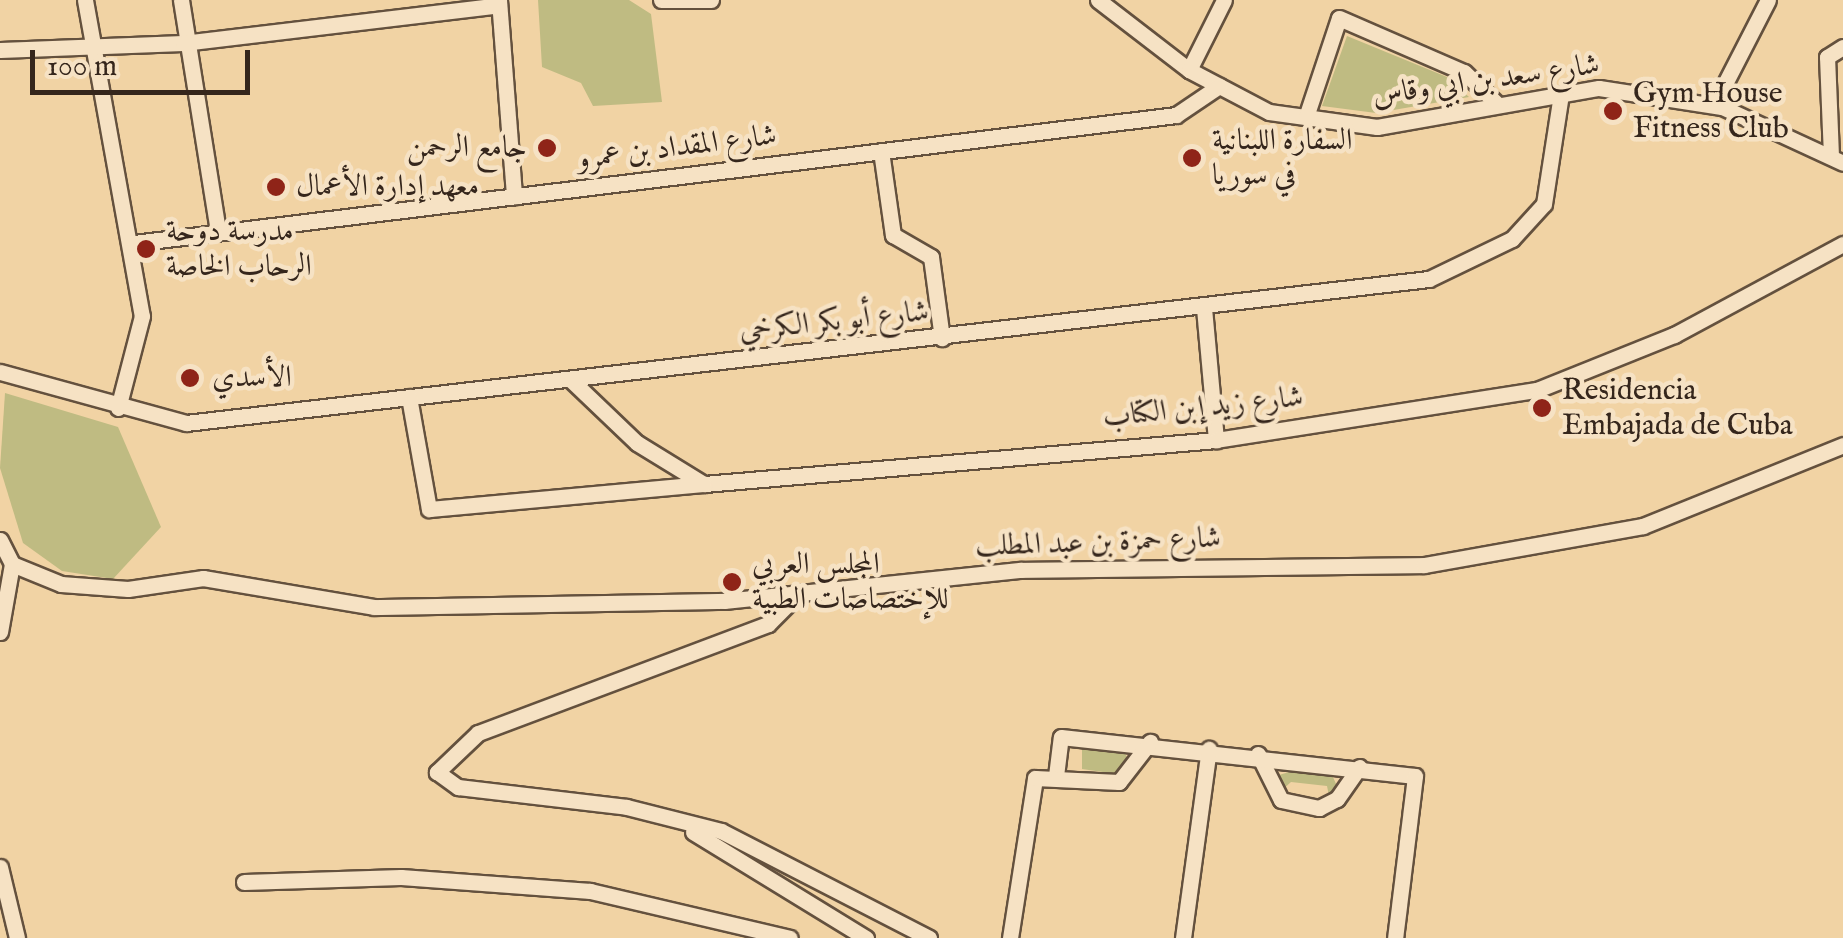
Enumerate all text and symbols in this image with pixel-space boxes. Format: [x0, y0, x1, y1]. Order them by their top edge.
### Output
scale bar [35, 30, 255, 92]
street label: شارع سعد بن ابي وقاس [1370, 47, 1602, 115]
text: 100 m [47, 48, 117, 86]
place label: Gym House Fitness Club [1633, 76, 1789, 146]
marker: Gym House Fitness Club [1602, 100, 1624, 122]
street label: شارع المقداد بن عمرو [575, 118, 779, 178]
place label: السفارة اللبنانية في سوريا [1212, 123, 1353, 194]
place label: جامع الرحمن [407, 130, 527, 166]
marker: جامع الرحمن [536, 137, 558, 159]
marker: السفارة اللبنانية في سوريا [1181, 147, 1203, 169]
place label: معهد إدارة الأعمال [296, 169, 479, 205]
marker: معهد إدارة الأعمال [265, 176, 287, 198]
place label: مدرسة دوحة الرحاب الخاصة [166, 214, 312, 284]
marker: مدرسة دوحة الرحاب الخاصة [135, 238, 157, 260]
street label: شارع أبو بكر الكرخي [738, 294, 930, 350]
place label: الأسدي [212, 360, 292, 396]
marker: الأسدي [177, 365, 203, 391]
place label: Residencia Embajada de Cuba [1562, 373, 1793, 444]
street label: شارع زيد إبن الكتاب [1101, 380, 1305, 436]
marker: Residencia Embajada de Cuba [1531, 397, 1553, 419]
street label: شارع حمزة بن عبد المطلب [975, 521, 1221, 565]
place label: المجلس العربي للإختصاصات الطبية [752, 547, 949, 618]
marker: المجلس العربي للإختصاصات الطبية [721, 571, 743, 593]

